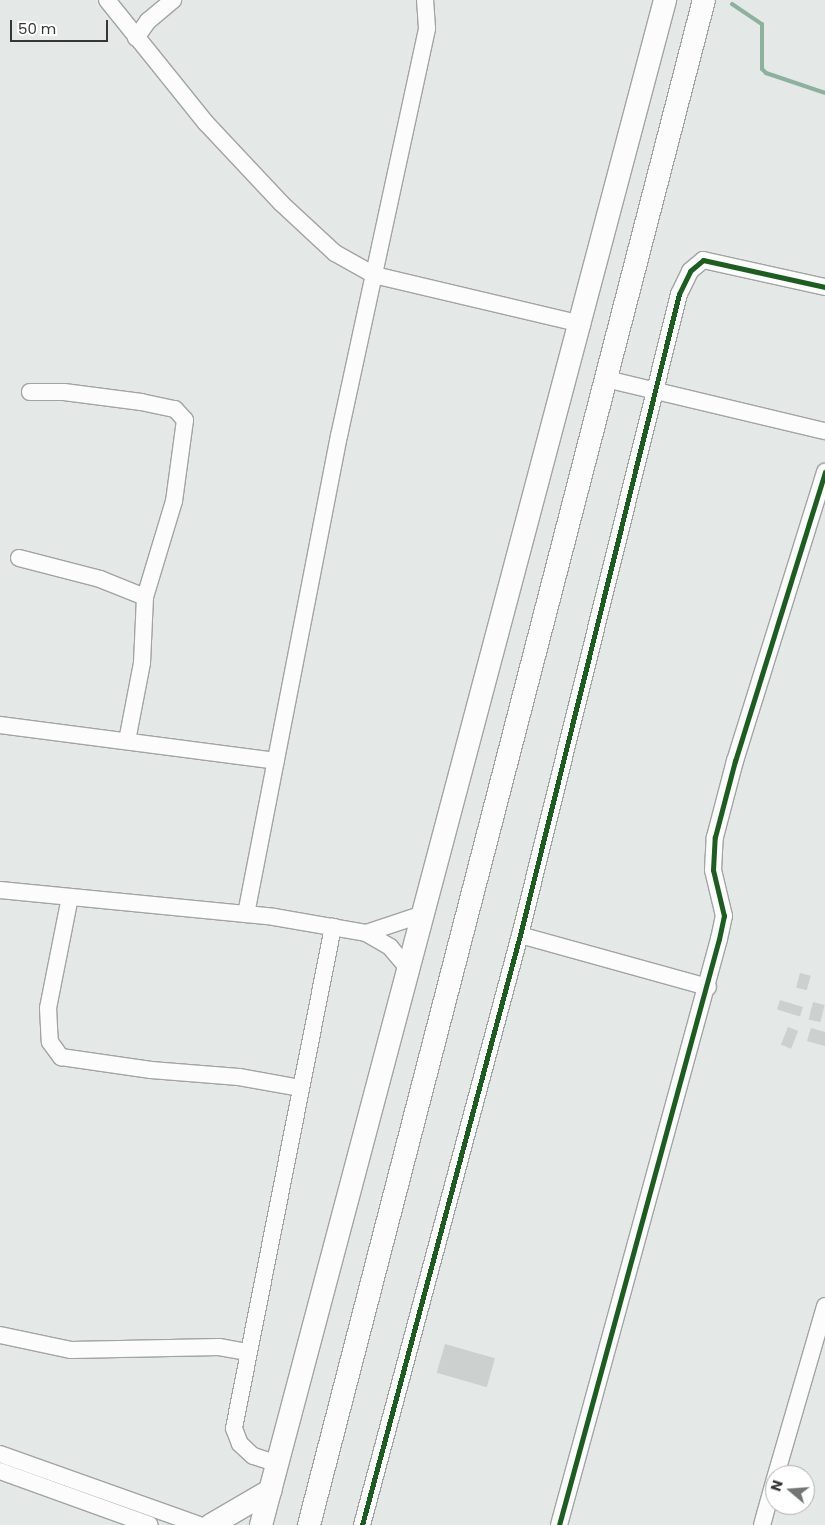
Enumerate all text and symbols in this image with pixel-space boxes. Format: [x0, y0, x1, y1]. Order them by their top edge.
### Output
scale bar [12, 10, 110, 42]
text: 50 m [18, 18, 56, 39]
north arrow [765, 1465, 815, 1515]
text: N [766, 1478, 788, 1494]

